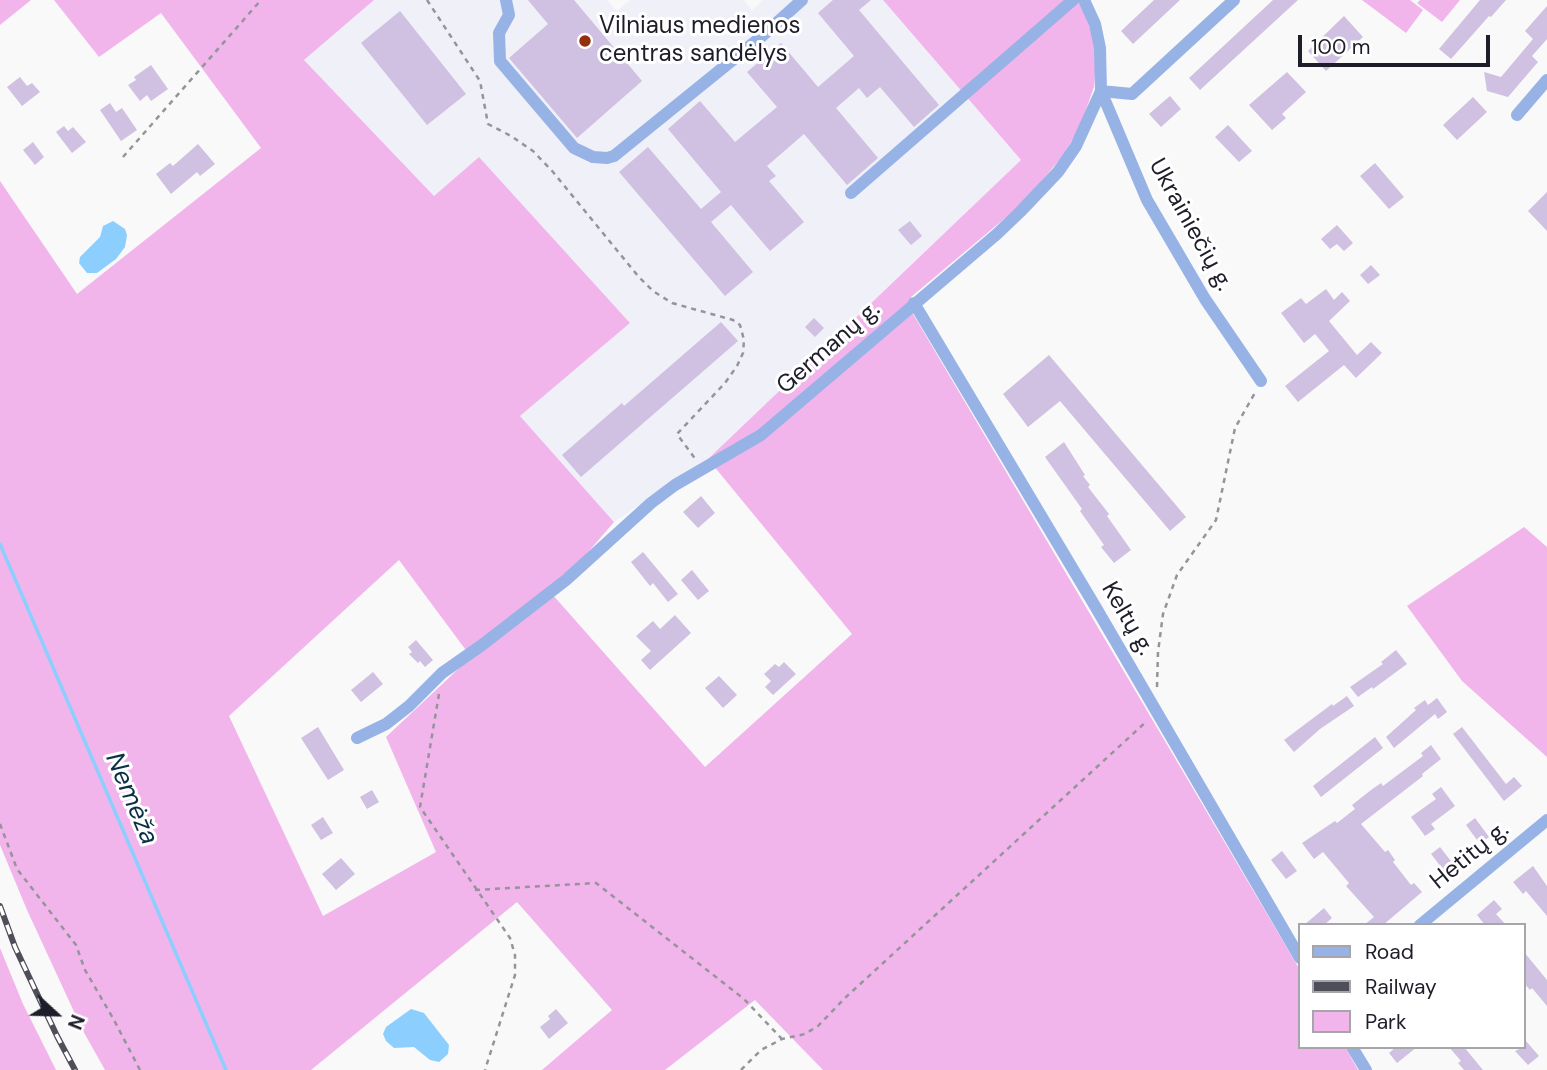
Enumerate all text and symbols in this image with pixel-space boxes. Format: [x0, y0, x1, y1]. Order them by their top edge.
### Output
place label: Vilniaus medienos centras sandėlys [599, 13, 800, 69]
scale bar [1302, 21, 1494, 65]
marker: Vilniaus medienos centras sandėlys [577, 33, 593, 49]
text: 100 m [1311, 33, 1371, 61]
street label: Ukrainiečių g. [1142, 154, 1238, 296]
street label: Germanų g. [772, 295, 886, 401]
street label: Keltų g. [1095, 577, 1159, 661]
water label: Nemėža [98, 748, 164, 850]
street label: Hetitų g. [1425, 816, 1515, 896]
legend [1298, 923, 1526, 1049]
text: Road [1365, 938, 1414, 966]
text: Railway [1365, 973, 1437, 1001]
north arrow [21, 979, 91, 1049]
text: Park [1365, 1008, 1406, 1036]
text: N [62, 1011, 90, 1033]

